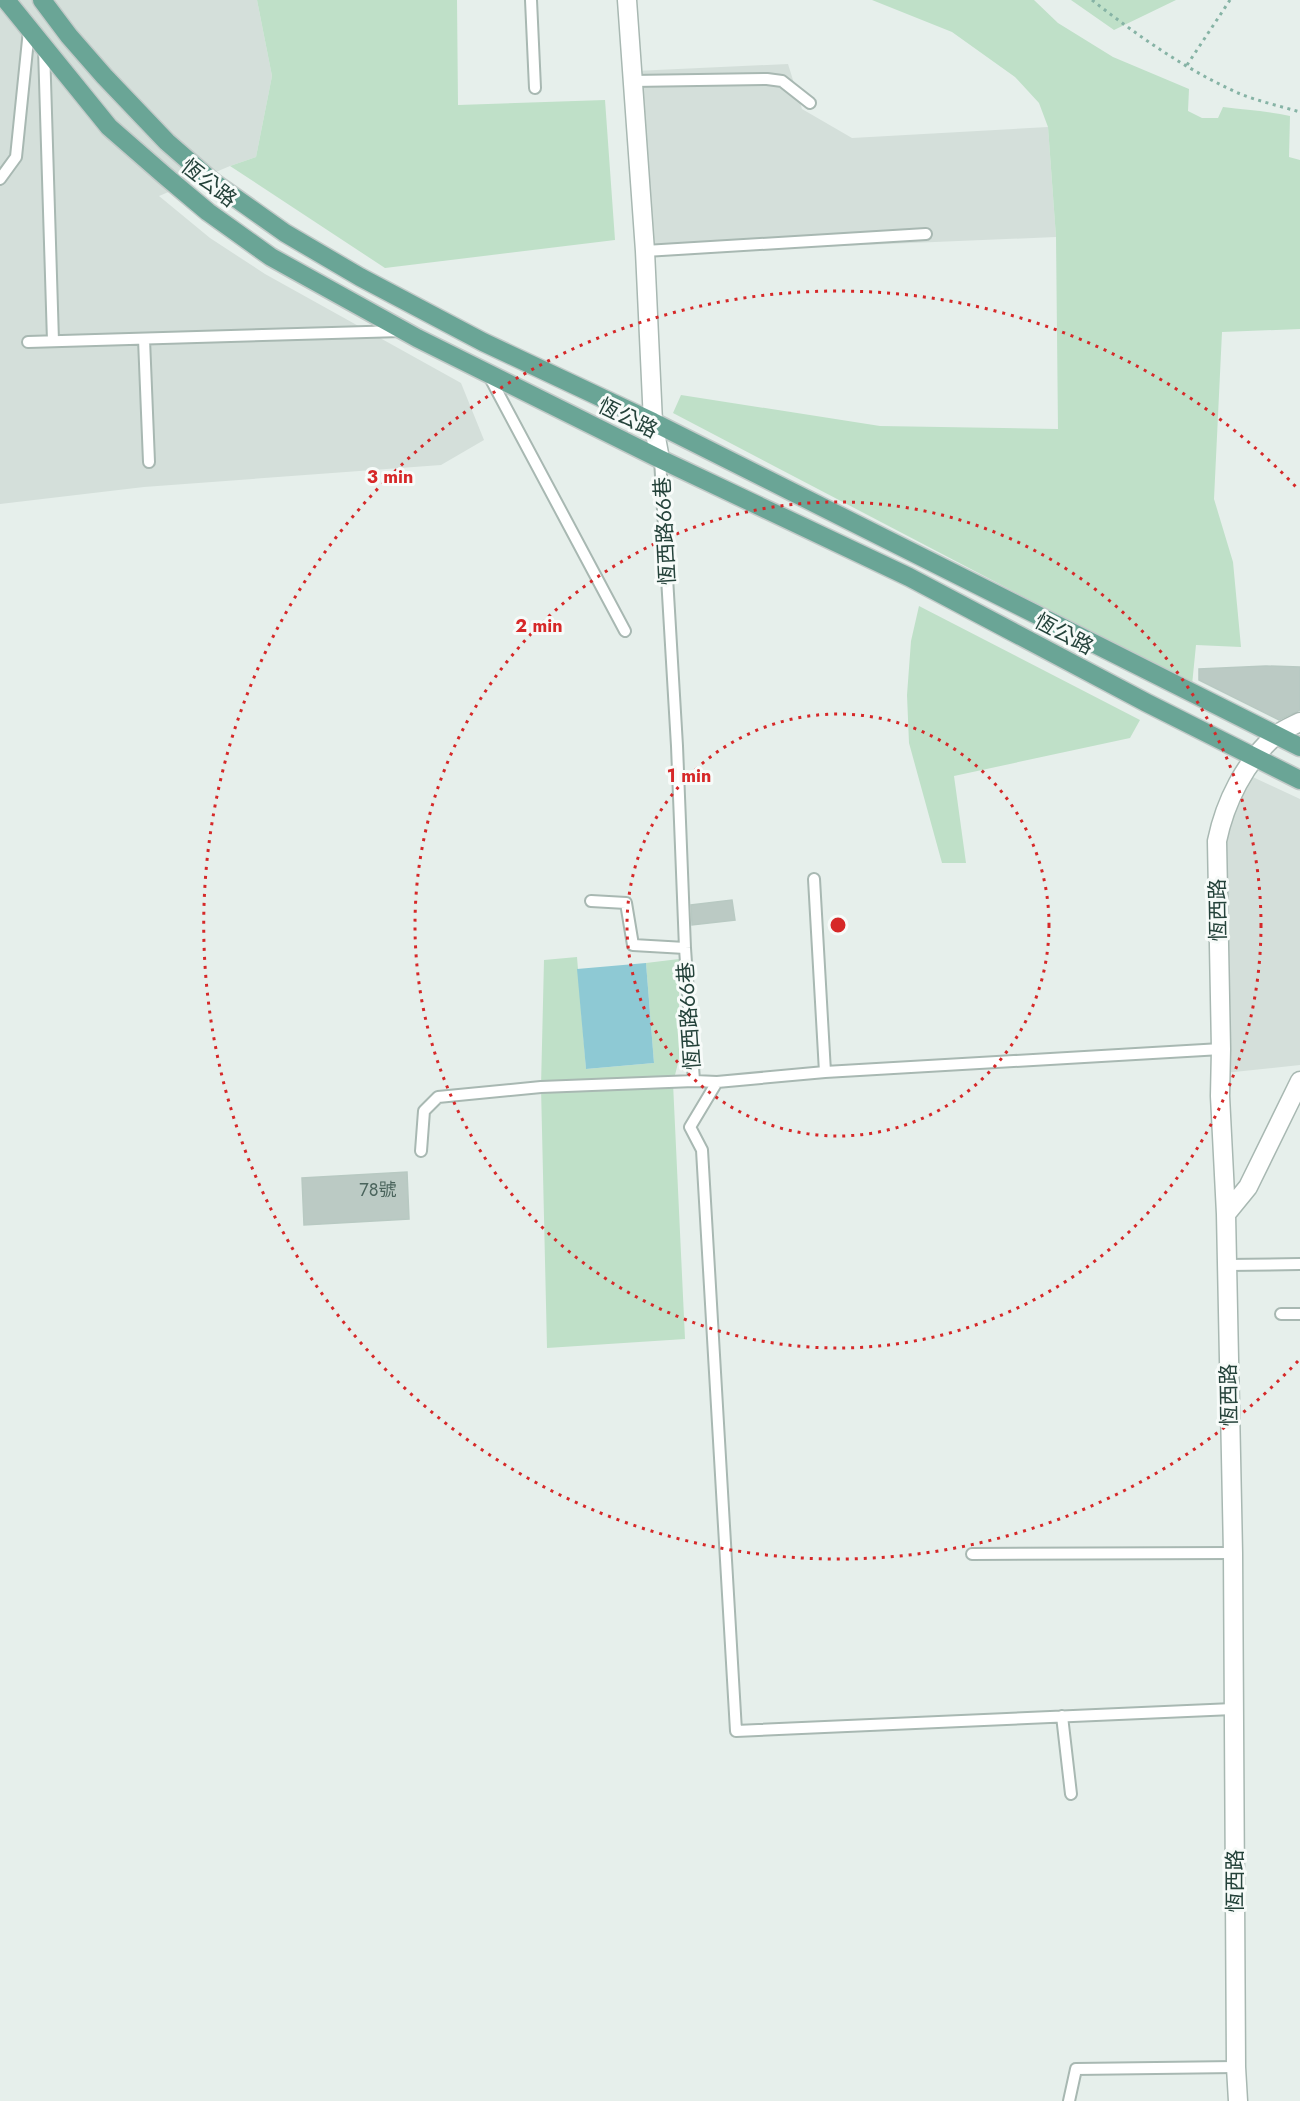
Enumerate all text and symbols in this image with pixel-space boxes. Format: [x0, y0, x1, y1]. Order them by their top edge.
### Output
street label: 恆公路 [175, 152, 243, 214]
street label: 恆公路 [593, 391, 663, 445]
text: 3 min [367, 464, 413, 490]
street label: 恆西路66巷 [647, 476, 683, 586]
street label: 恆公路 [1029, 606, 1099, 662]
text: 2 min [515, 613, 563, 639]
text: 1 min [667, 763, 711, 789]
street label: 恆西路 [1202, 878, 1234, 942]
centre of rings [828, 915, 848, 935]
street label: 恆西路66巷 [670, 961, 708, 1071]
house number: 78號 [359, 1177, 397, 1203]
street label: 恆西路 [1213, 1363, 1245, 1427]
street label: 恆西路 [1220, 1850, 1250, 1913]

